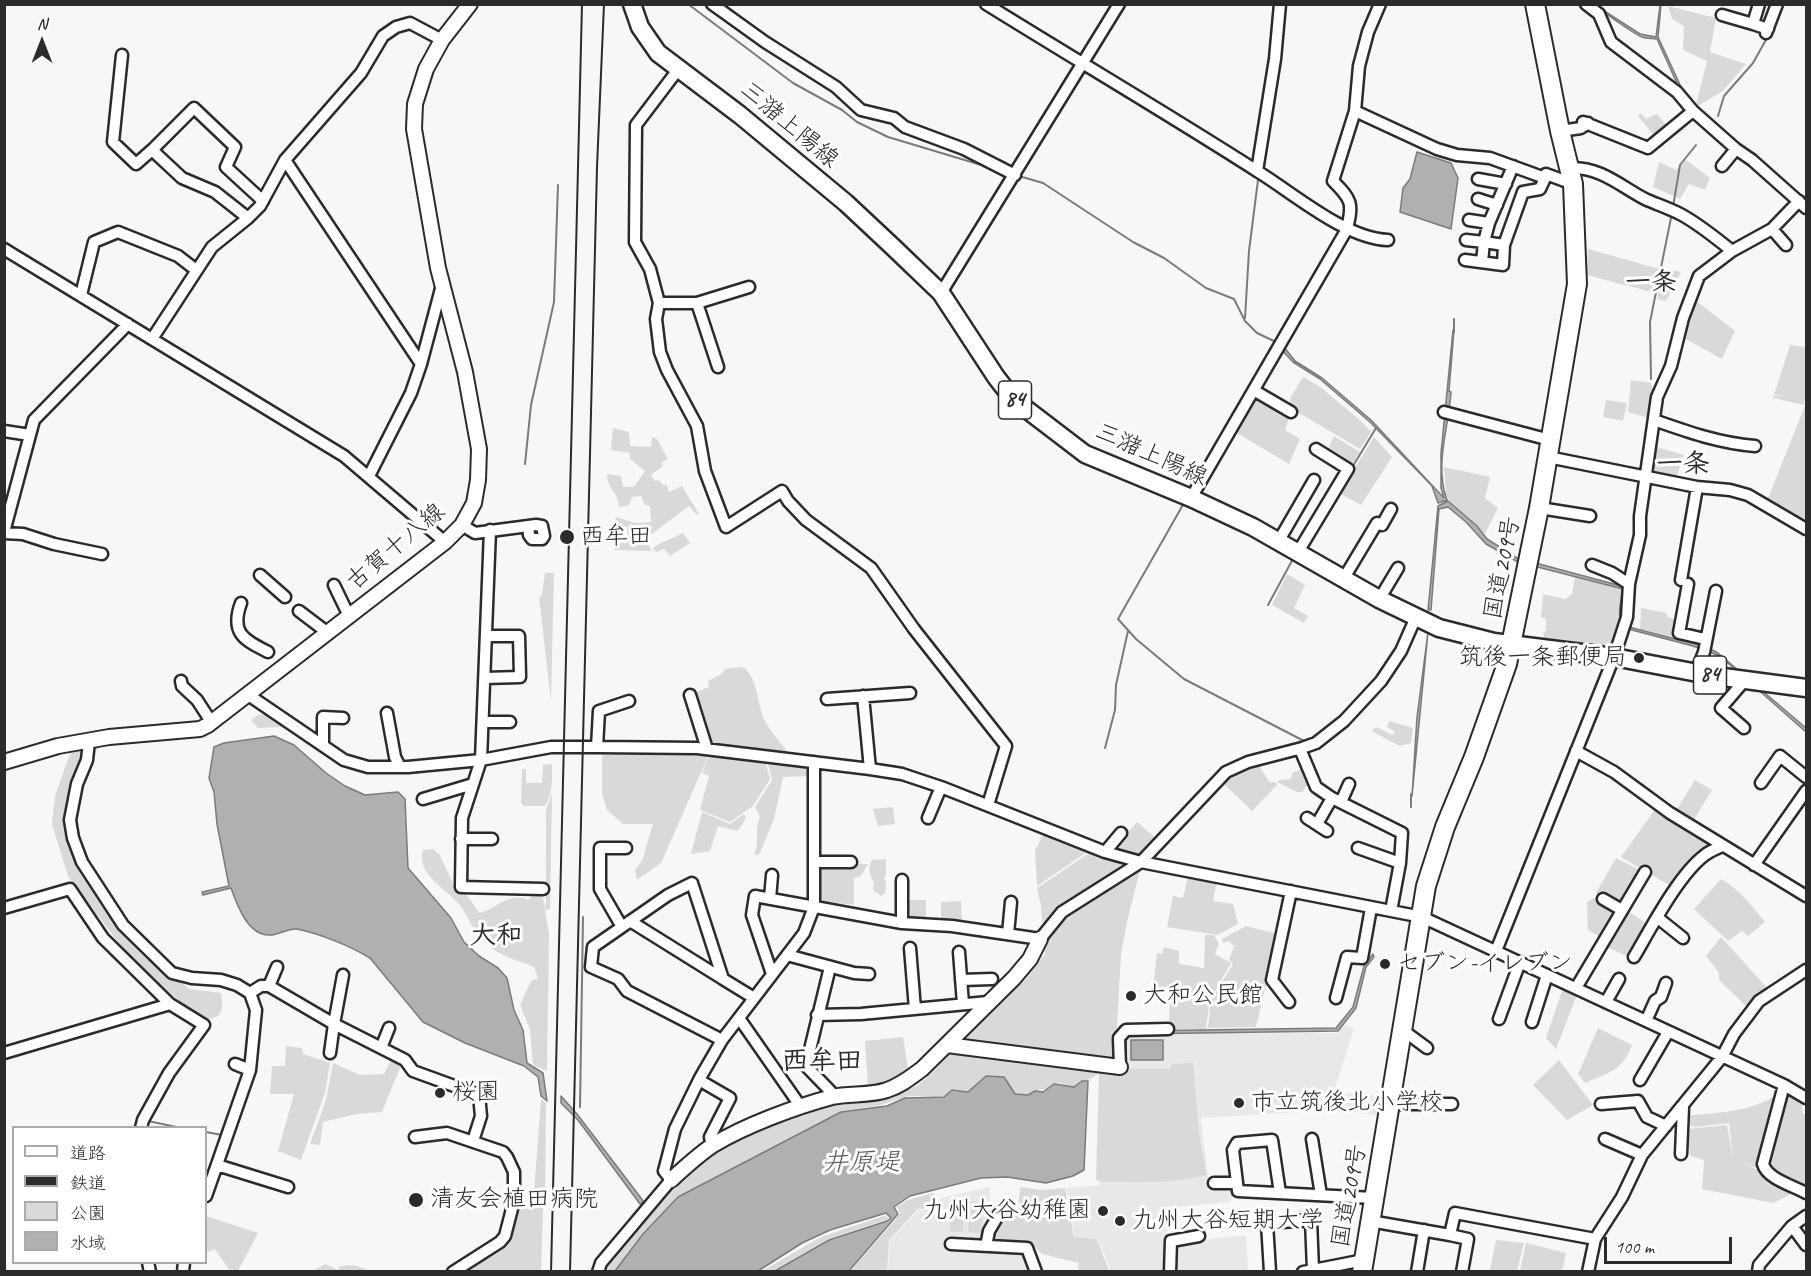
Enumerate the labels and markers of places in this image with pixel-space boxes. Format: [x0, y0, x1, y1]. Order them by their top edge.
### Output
place label: 西牟田 [580, 523, 652, 551]
marker: 西牟田 [558, 528, 576, 546]
place label: 筑後一条郵便局 [1459, 644, 1627, 672]
marker: 筑後一条郵便局 [1632, 651, 1646, 665]
place label: セブン-イレブン [1397, 950, 1573, 978]
marker: セブン-イレブン [1378, 957, 1392, 971]
place label: 大和公民館 [1143, 982, 1263, 1010]
marker: 大和公民館 [1124, 989, 1138, 1003]
place label: 桜園 [452, 1079, 500, 1107]
marker: 桜園 [433, 1086, 447, 1100]
place label: 市立筑後北小学校 [1251, 1089, 1443, 1117]
marker: 市立筑後北小学校 [1232, 1096, 1246, 1110]
place label: 清友会植田病院 [430, 1186, 598, 1214]
marker: 清友会植田病院 [407, 1191, 425, 1209]
place label: 九州大谷幼稚園 [923, 1197, 1091, 1225]
marker: 九州大谷幼稚園 [1096, 1204, 1110, 1218]
place label: 九州大谷短期大学 [1132, 1207, 1324, 1235]
marker: 九州大谷短期大学 [1113, 1214, 1127, 1228]

